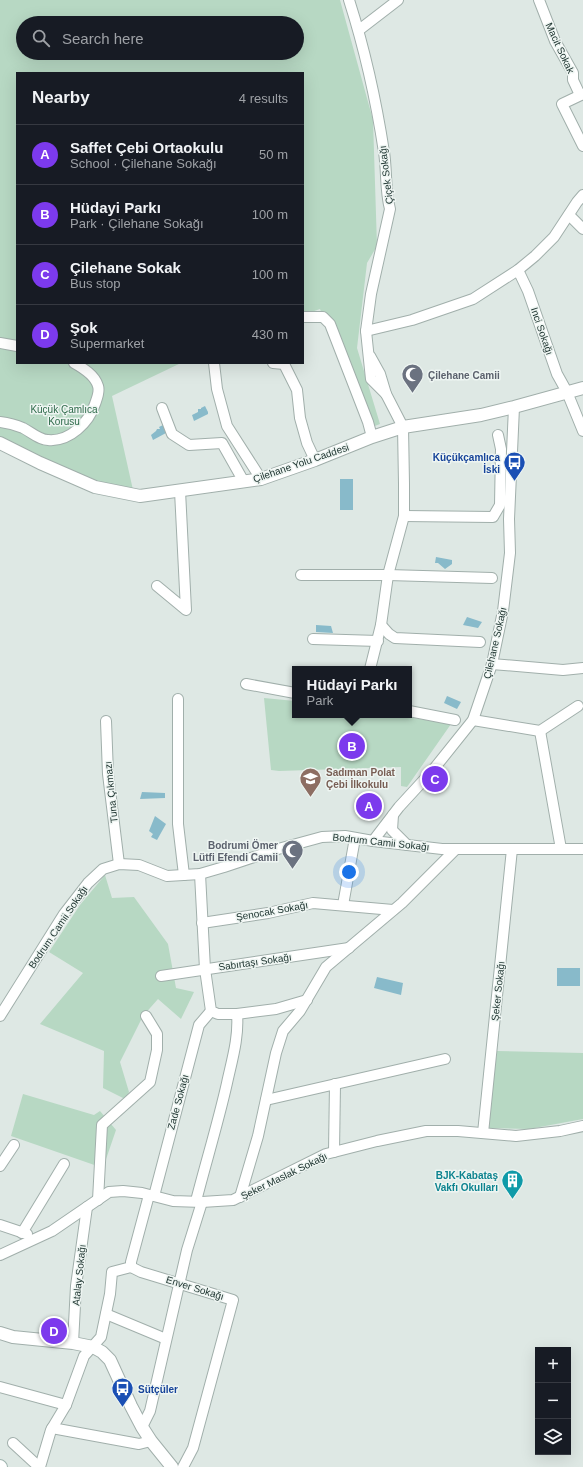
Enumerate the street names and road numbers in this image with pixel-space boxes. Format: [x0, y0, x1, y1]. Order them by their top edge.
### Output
street label: Macit Sokak [544, 21, 577, 76]
street label: Çiçek Sokağı [377, 145, 395, 205]
street label: Inci Sokağı [529, 306, 555, 356]
street label: Çilehane Yolu Caddesi [252, 441, 350, 485]
street label: Çilehane Sokağı [481, 606, 509, 680]
street label: Tuna Çıkmazı [102, 761, 120, 823]
street label: Bodrum Camii Sokağı [332, 831, 430, 853]
street label: Bodrum Camii Sokağı [26, 884, 90, 970]
street label: Şenocak Sokağı [235, 899, 309, 923]
street label: Sabırtaşı Sokağı [218, 951, 292, 973]
street label: Şeker Sokağı [489, 961, 507, 1021]
street label: Zade Sokağı [165, 1073, 191, 1131]
street label: Şeker Maslak Sokağı [239, 1150, 329, 1202]
street label: Atalay Sokağı [70, 1244, 88, 1306]
street label: Enver Sokağı [165, 1274, 225, 1302]

